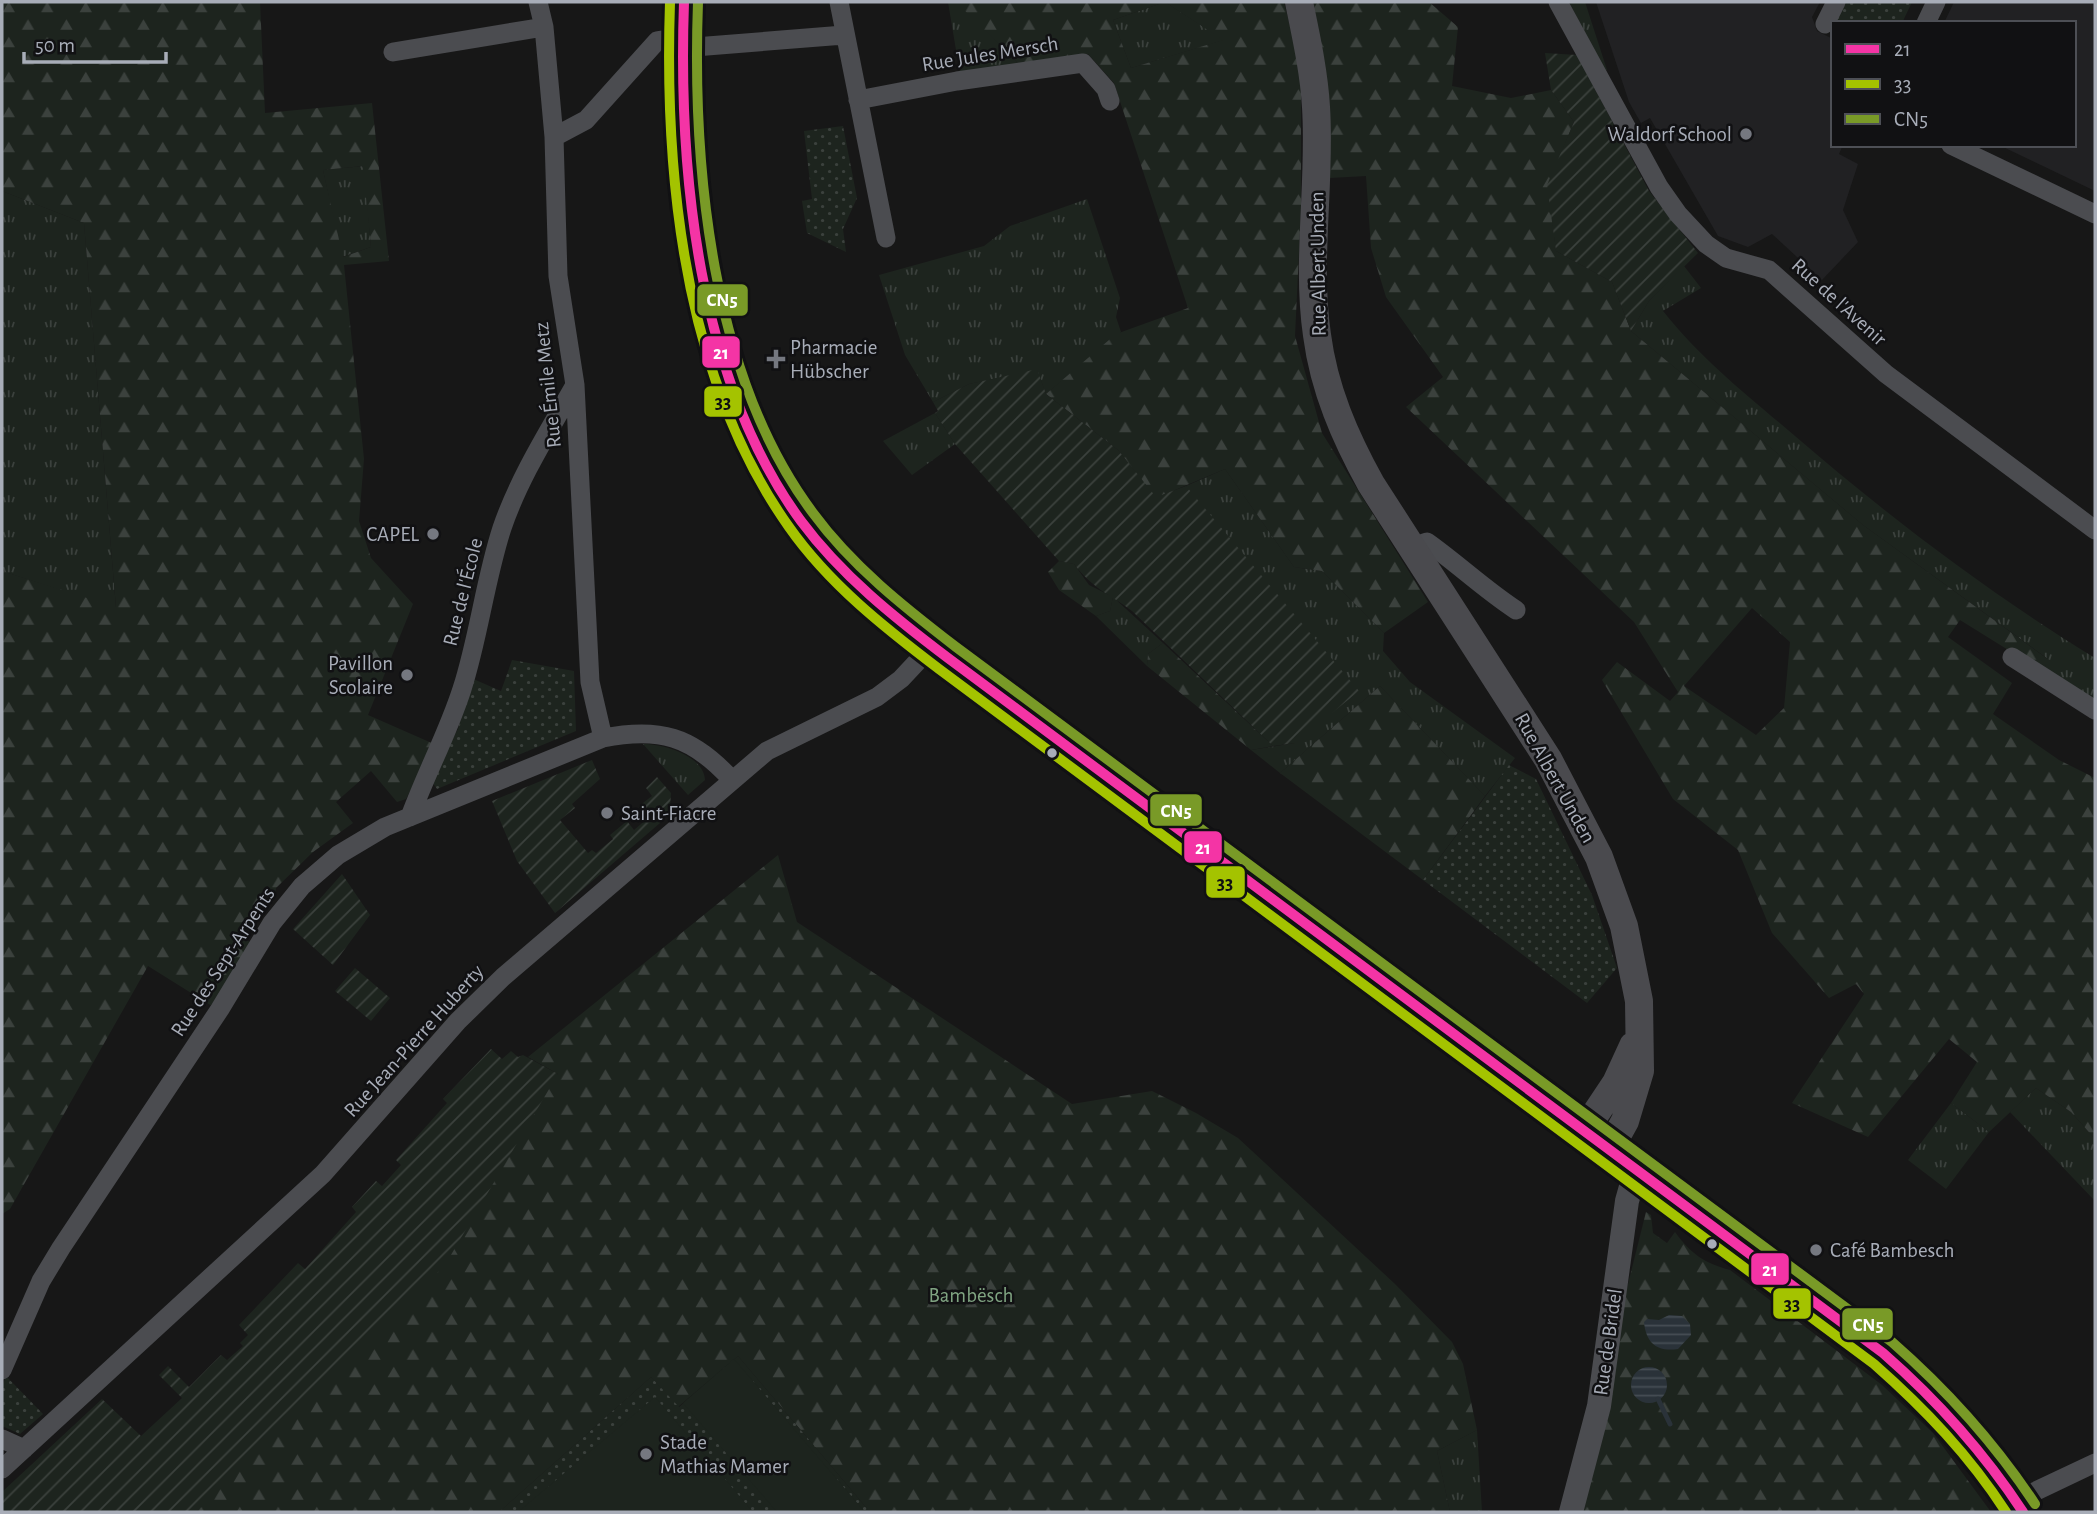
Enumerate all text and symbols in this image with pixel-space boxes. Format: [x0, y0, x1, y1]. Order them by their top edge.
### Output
scale bar [24, 21, 166, 65]
legend [1831, 21, 2076, 147]
street label: Rue Jules Mersch [920, 33, 1060, 75]
text: 50 m [35, 35, 75, 56]
text: 21 [1894, 39, 1911, 60]
text: 33 [1894, 74, 1911, 95]
text: CN5 [1894, 109, 1928, 130]
place label: Waldorf School [1608, 124, 1732, 145]
marker: Waldorf School [1738, 126, 1754, 142]
street label: Rue Albert Unden [1306, 191, 1330, 337]
street label: Rue de l'Avenir [1788, 254, 1890, 350]
line badge: CN5 [696, 283, 749, 317]
text: CN5 [706, 291, 738, 310]
street label: Rue Émile Metz [529, 321, 565, 449]
line badge: 21 [701, 335, 741, 369]
place label: Pharmacie Hübscher [790, 337, 877, 382]
text: 21 [713, 344, 729, 363]
marker: Pharmacie Hübscher [768, 351, 784, 367]
line badge: 33 [703, 385, 743, 418]
text: 33 [715, 393, 731, 412]
place label: CAPEL [366, 524, 419, 545]
marker: CAPEL [425, 526, 441, 542]
street label: Rue de l'École [437, 535, 487, 648]
place label: Pavillon Scolaire [328, 653, 393, 698]
marker: Pavillon Scolaire [399, 667, 415, 683]
street label: Rue Albert Unden [1511, 710, 1599, 846]
unlabelled marker [1045, 746, 1059, 760]
line badge: CN5 [1149, 793, 1203, 827]
text: CN5 [1160, 802, 1192, 821]
place label: Saint-Fiacre [621, 803, 717, 824]
marker: Saint-Fiacre [599, 805, 615, 821]
line badge: 21 [1183, 830, 1223, 864]
text: 21 [1195, 839, 1211, 858]
line badge: 33 [1205, 865, 1246, 899]
text: 33 [1217, 874, 1233, 893]
street label: Rue des Sept-Arpents [167, 884, 279, 1040]
street label: Rue Jean-Pierre Huberty [340, 961, 488, 1121]
unlabelled marker [1705, 1237, 1719, 1251]
place label: Café Bambesch [1830, 1240, 1954, 1261]
marker: Café Bambesch [1808, 1242, 1824, 1258]
line badge: 21 [1750, 1252, 1790, 1286]
text: 21 [1762, 1261, 1778, 1280]
park label: Bambësch [929, 1285, 1013, 1306]
street label: Rue de Bridel [1590, 1287, 1626, 1397]
line badge: 33 [1772, 1287, 1812, 1320]
text: 33 [1784, 1295, 1800, 1314]
line badge: CN5 [1841, 1307, 1894, 1341]
text: CN5 [1852, 1316, 1884, 1335]
place label: Stade Mathias Mamer [660, 1432, 789, 1477]
marker: Stade Mathias Mamer [638, 1446, 654, 1462]

